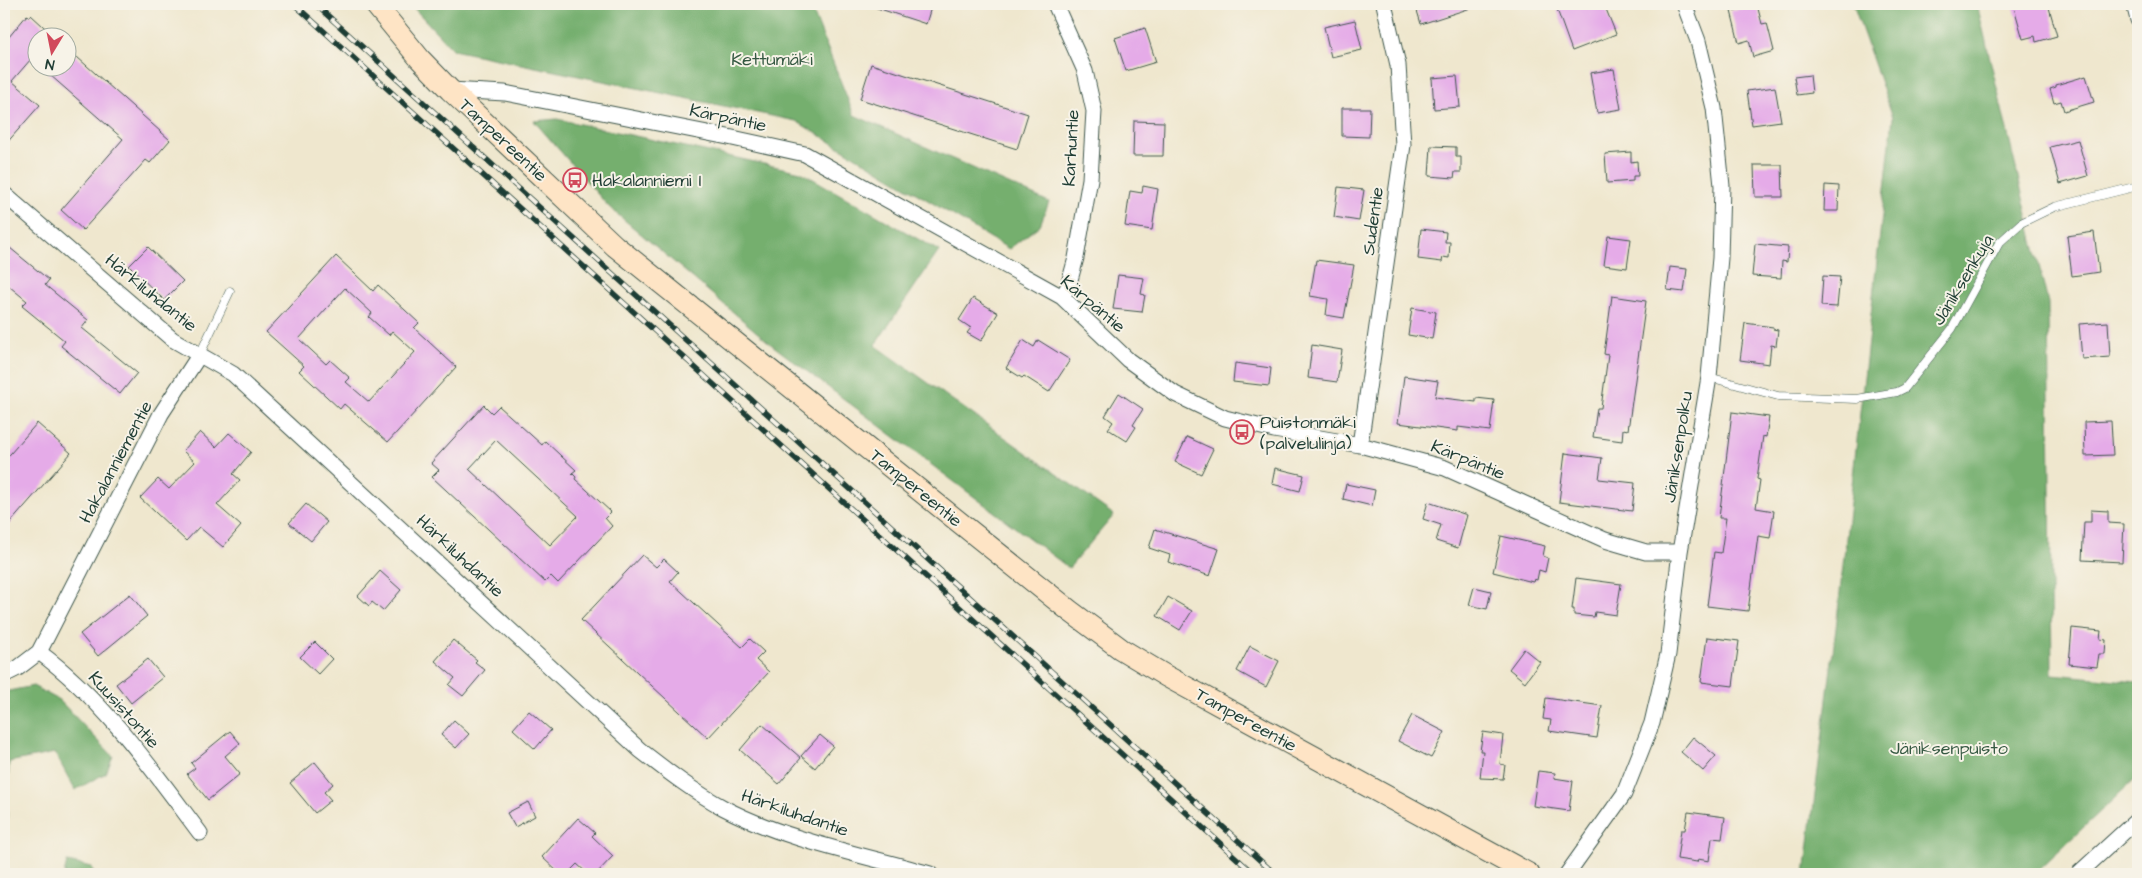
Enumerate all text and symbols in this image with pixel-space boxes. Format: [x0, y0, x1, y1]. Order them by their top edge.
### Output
north arrow [28, 28, 78, 78]
park label: Kettumäki [731, 47, 813, 72]
text: N [44, 53, 56, 74]
street label: Tampereentie [453, 93, 553, 188]
street label: Kärpäntie [687, 98, 769, 138]
street label: Karhuntie [1057, 109, 1086, 187]
bus stop icon: Hakalanniemi I [562, 167, 588, 193]
place label: Hakalanniemi I [592, 168, 701, 193]
street label: Sudentie [1356, 185, 1390, 257]
street label: Jäniksenkuja [1926, 230, 2000, 330]
street label: Härkiluhdantie [100, 248, 203, 338]
street label: Kärpäntie [1055, 269, 1131, 339]
street label: Jäniksenpolku [1657, 390, 1699, 504]
street label: Hakalanniementie [73, 396, 159, 528]
place label: Puistonmäki (palvelulinja) [1260, 410, 1356, 456]
bus stop icon: Puistonmäki (palvelulinja) [1229, 419, 1255, 445]
street label: Kärpäntie [1427, 434, 1509, 486]
street label: Tampereentie [864, 443, 968, 533]
street label: Härkiluhdantie [411, 509, 510, 603]
street label: Kuusistontie [83, 666, 166, 754]
street label: Tampereentie [1191, 682, 1301, 758]
park label: Jäniksenpuisto [1890, 736, 2008, 761]
street label: Härkiluhdantie [738, 783, 852, 843]

